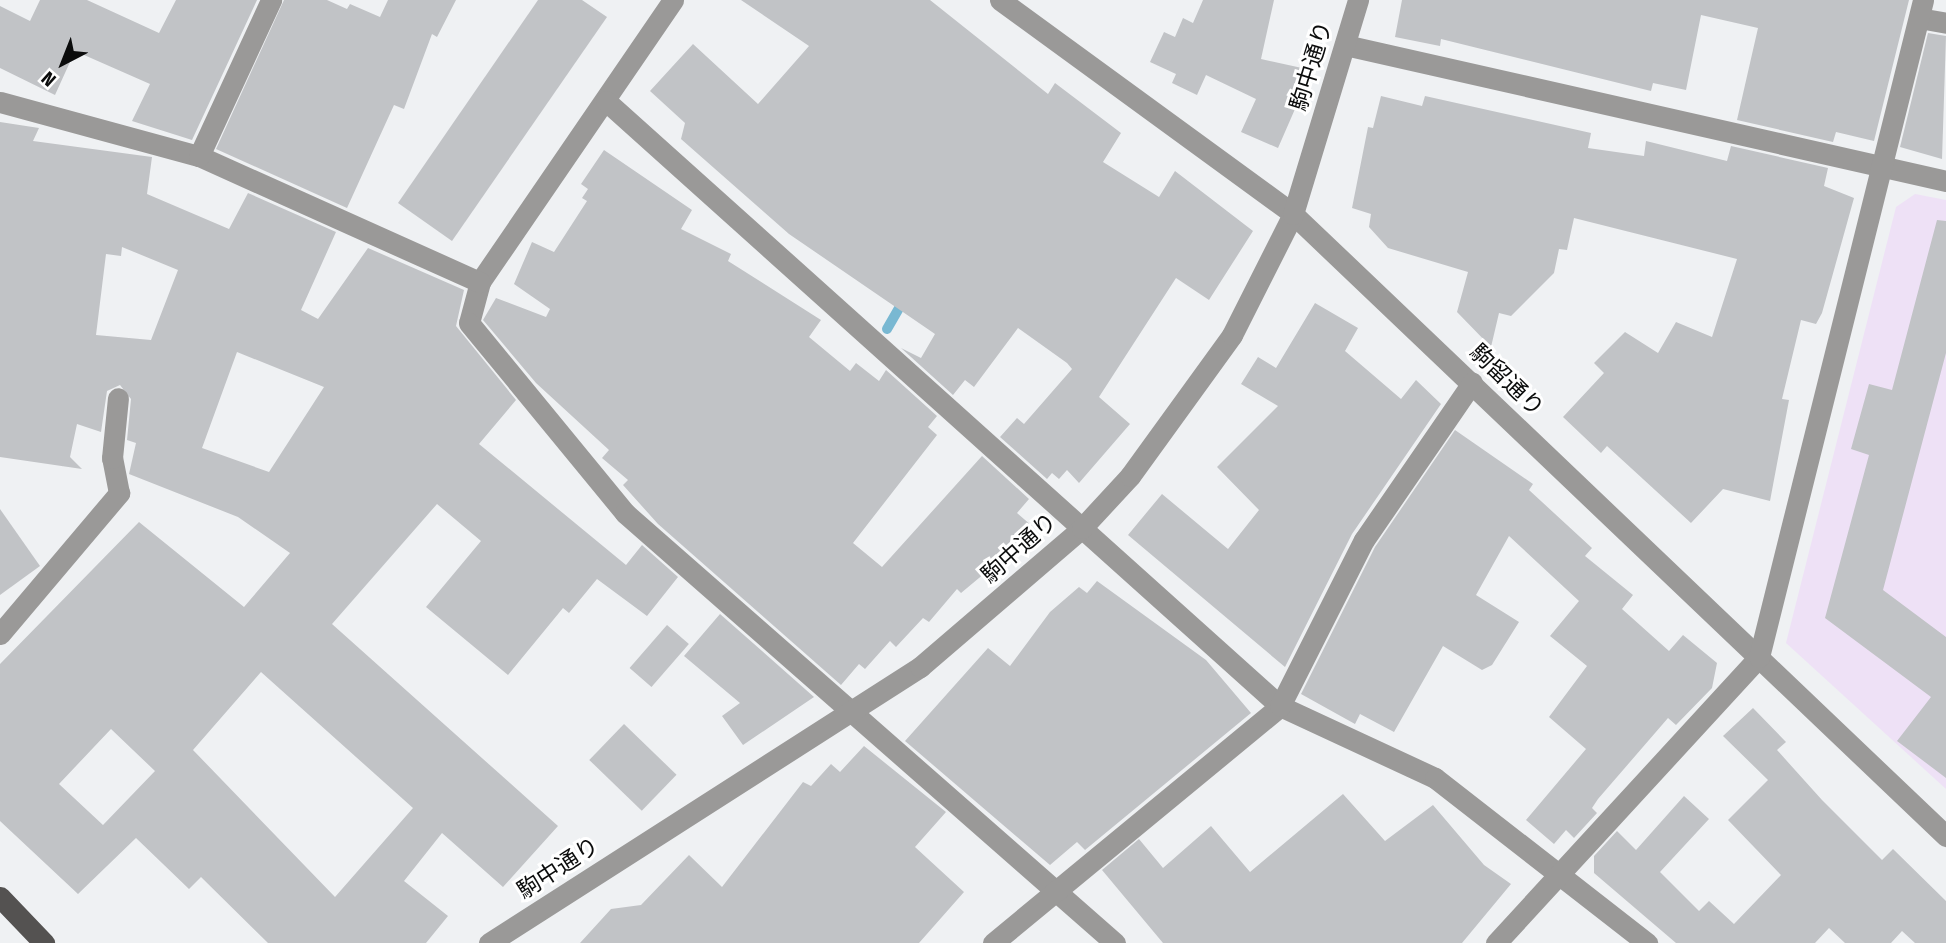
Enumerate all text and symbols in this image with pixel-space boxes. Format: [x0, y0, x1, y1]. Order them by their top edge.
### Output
street label: 駒中通り [1284, 18, 1338, 114]
north arrow [28, 28, 98, 98]
text: N [37, 67, 61, 91]
street label: 駒留通り [1464, 338, 1550, 422]
street label: 駒中通り [976, 507, 1062, 589]
street label: 駒中通り [512, 831, 604, 905]

